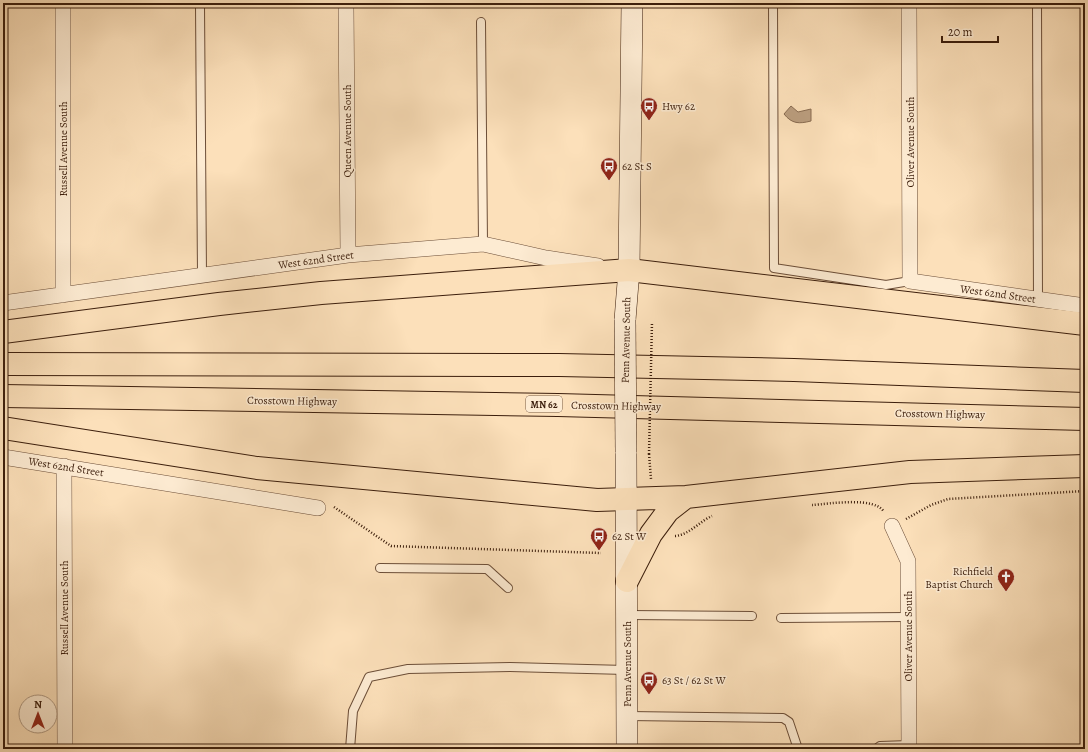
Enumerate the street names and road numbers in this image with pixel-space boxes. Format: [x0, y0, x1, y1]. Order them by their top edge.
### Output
street label: Queen Avenue South [340, 84, 355, 178]
street label: Oliver Avenue South [903, 96, 918, 187]
street label: Russell Avenue South [56, 101, 71, 197]
street label: West 62nd Street [276, 247, 355, 273]
street label: West 62nd Street [958, 281, 1037, 307]
street label: Penn Avenue South [618, 297, 634, 383]
street label: Crosstown Highway [247, 393, 337, 409]
road number: MN 62 [526, 396, 562, 412]
street label: Crosstown Highway [571, 398, 661, 414]
street label: Crosstown Highway [895, 406, 985, 422]
street label: West 62nd Street [26, 453, 105, 480]
street label: Russell Avenue South [57, 560, 72, 656]
street label: Oliver Avenue South [901, 590, 916, 681]
street label: Penn Avenue South [620, 621, 635, 707]

